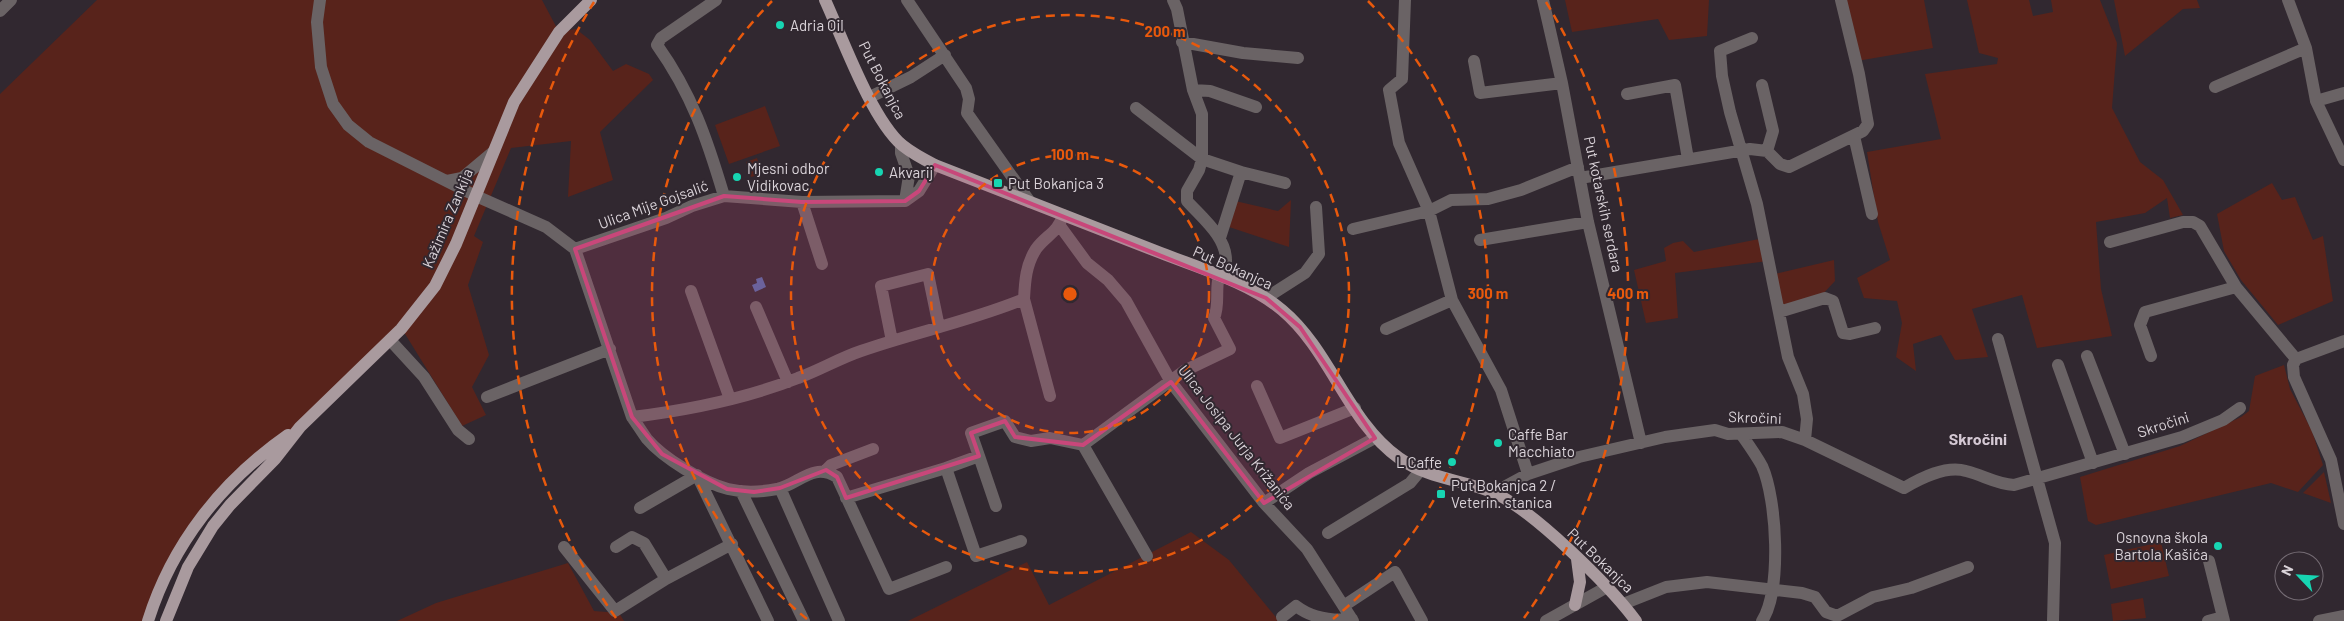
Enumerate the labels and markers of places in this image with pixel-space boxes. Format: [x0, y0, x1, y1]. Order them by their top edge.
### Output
place label: Adria Oil [790, 16, 844, 34]
marker: Adria Oil [774, 19, 786, 31]
place label: Mjesni odbor Vidikovac [747, 159, 830, 194]
place label: Akvarij [889, 163, 933, 181]
marker: Akvarij [873, 166, 885, 178]
marker: Mjesni odbor Vidikovac [731, 171, 743, 183]
place label: Put Bokanjca 3 [1008, 174, 1104, 192]
marker: Put Bokanjca 3 [992, 177, 1004, 189]
centre of rings [1061, 285, 1079, 303]
place label: Caffe Bar Macchiato [1508, 425, 1575, 460]
marker: Caffe Bar Macchiato [1492, 437, 1504, 449]
place label: L Caffe [1396, 453, 1442, 471]
marker: L Caffe [1446, 456, 1458, 468]
place label: Put Bokanjca 2 / Veterin. stanica [1451, 476, 1556, 511]
marker: Put Bokanjca 2 / Veterin. stanica [1435, 488, 1447, 500]
place label: Osnovna škola Bartola Kašića [2114, 528, 2208, 563]
marker: Osnovna škola Bartola Kašića [2212, 540, 2224, 552]

